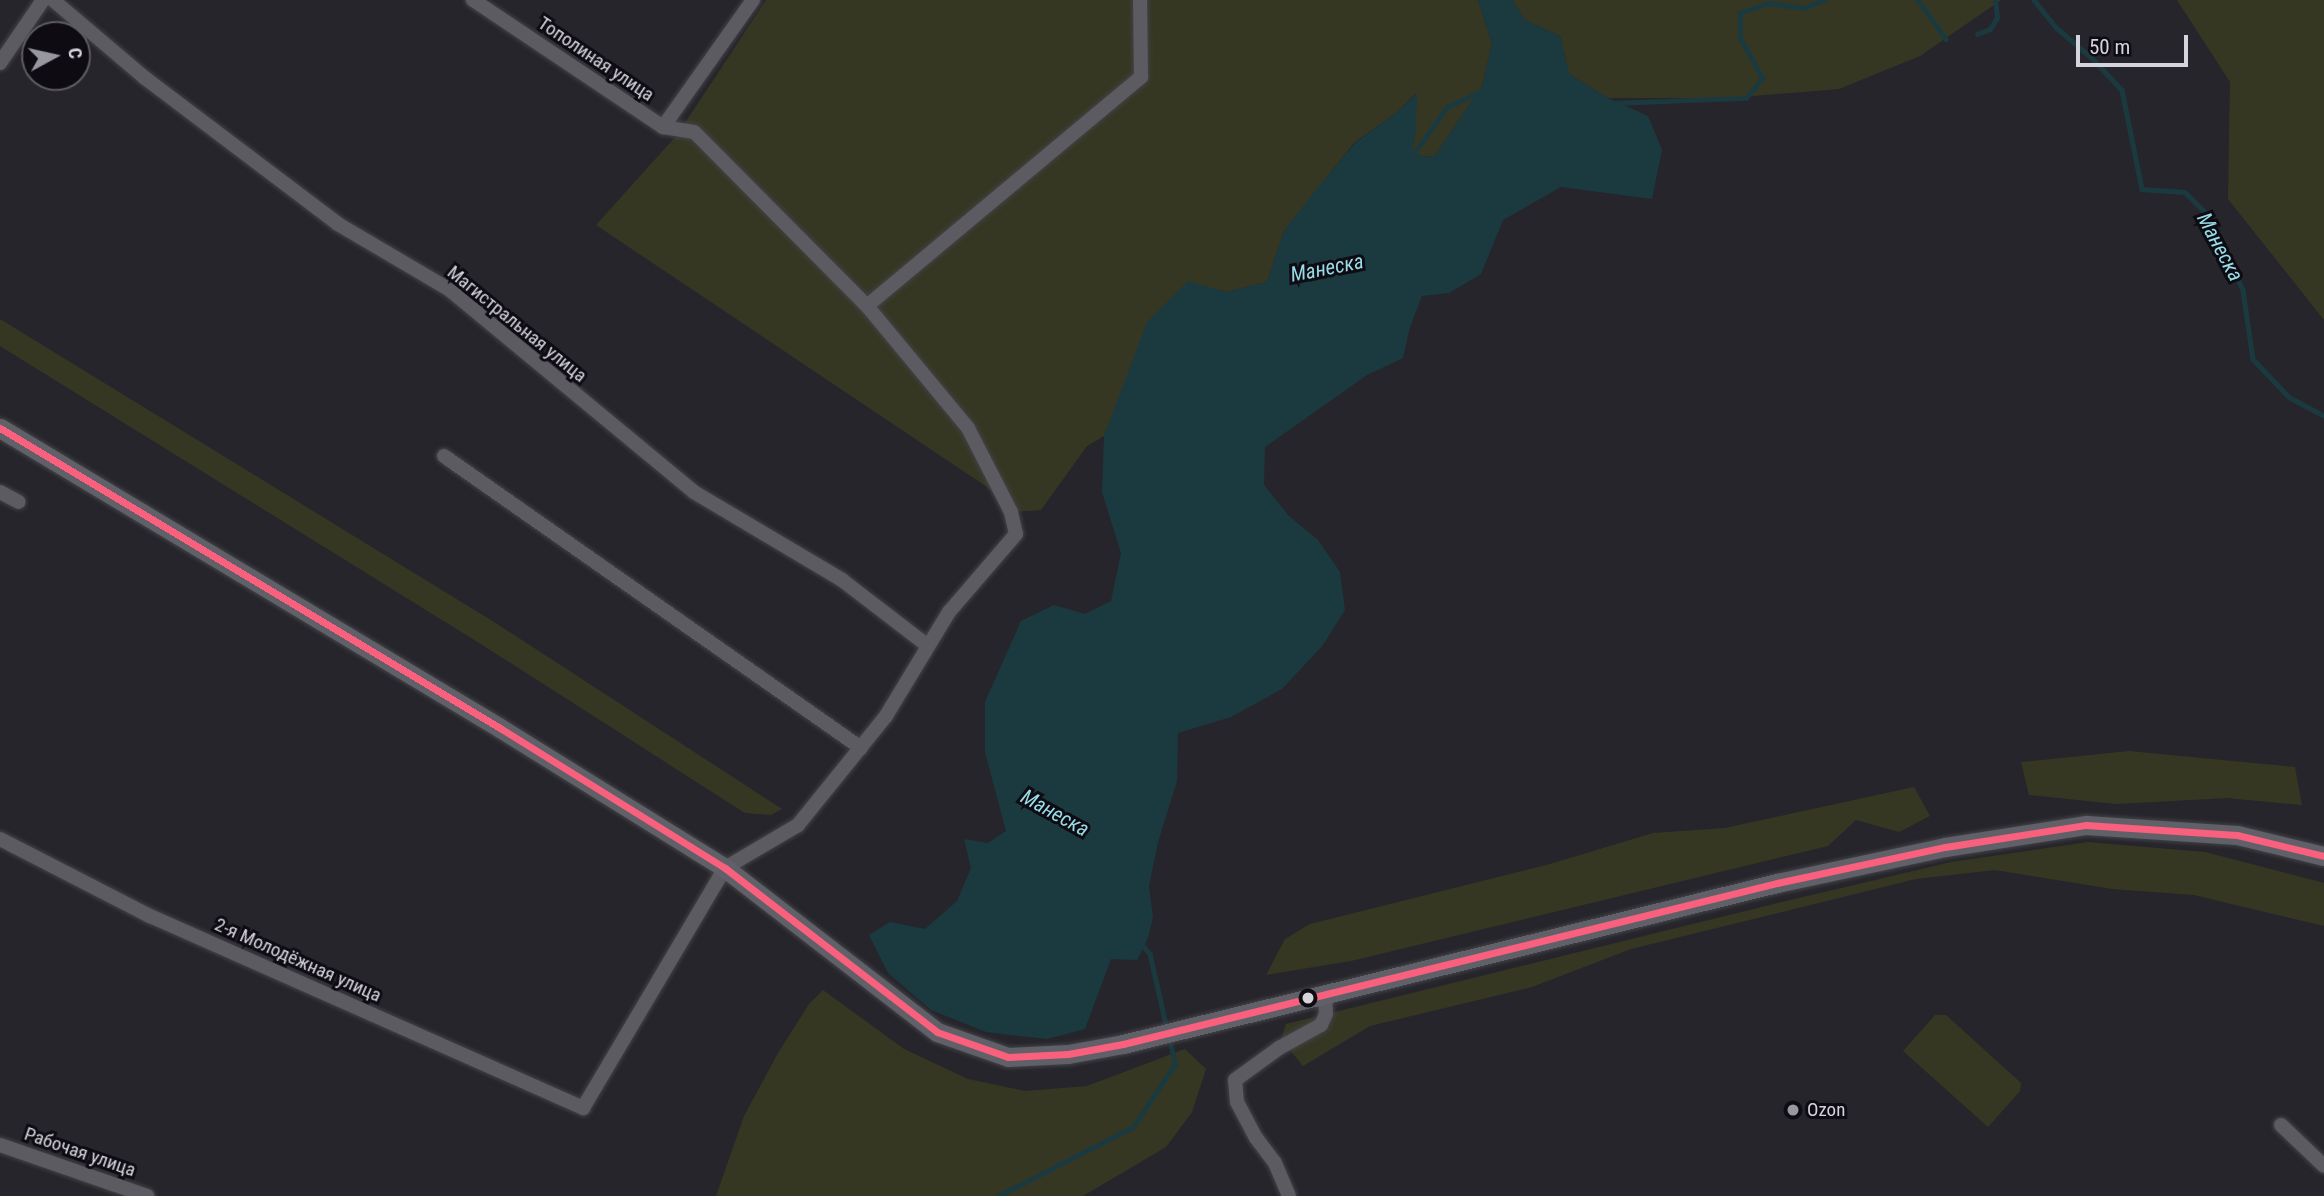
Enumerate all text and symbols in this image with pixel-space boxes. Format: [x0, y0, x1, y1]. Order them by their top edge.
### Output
street label: Тополиная улица [534, 12, 658, 106]
north arrow [21, 21, 91, 91]
scale bar [2079, 21, 2191, 65]
text: 50 m [2089, 35, 2130, 59]
text: С [63, 46, 87, 60]
water label: Манеска [2191, 208, 2249, 286]
water label: Манеска [1288, 249, 1366, 287]
street label: Магистральная улица [443, 261, 591, 387]
water label: Манеска [1017, 784, 1093, 842]
street label: 2-я Молодёжная улица [211, 913, 385, 1007]
unlabelled marker [1301, 991, 1315, 1005]
place label: Ozon [1807, 1099, 1845, 1121]
marker: Ozon [1785, 1102, 1801, 1118]
street label: Рабочая улица [21, 1122, 139, 1182]

